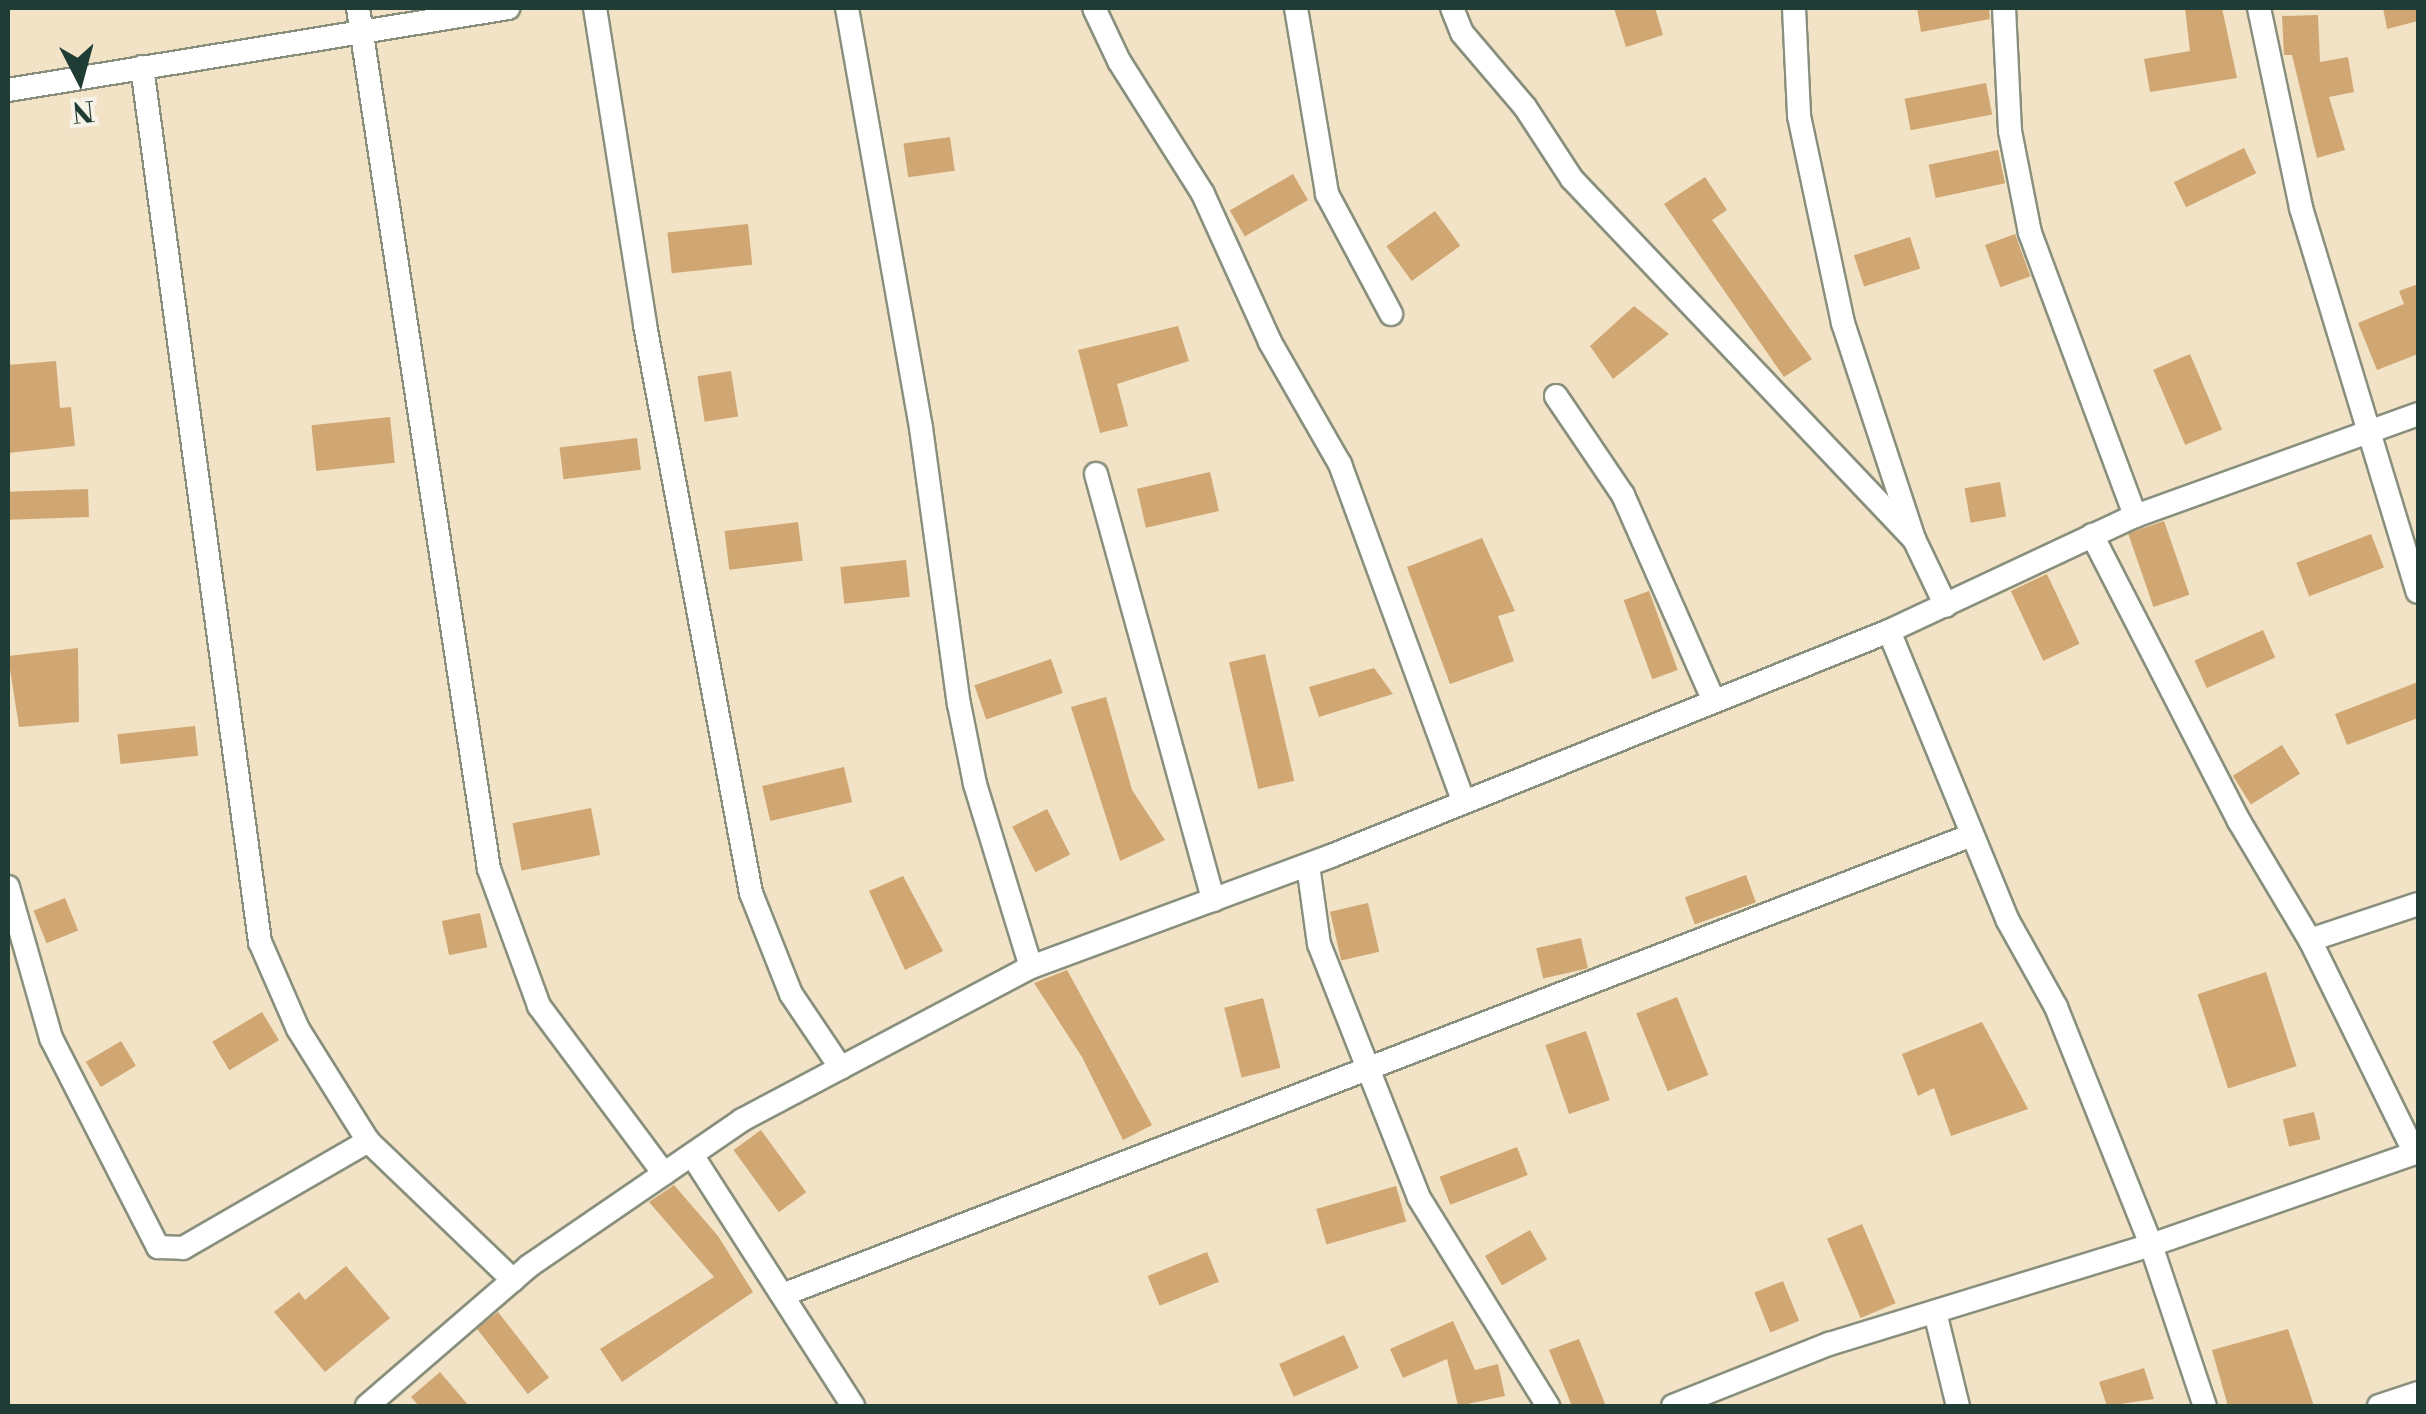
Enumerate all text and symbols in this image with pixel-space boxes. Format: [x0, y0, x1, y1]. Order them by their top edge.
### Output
north arrow [30, 30, 130, 130]
text: N [70, 92, 96, 129]

